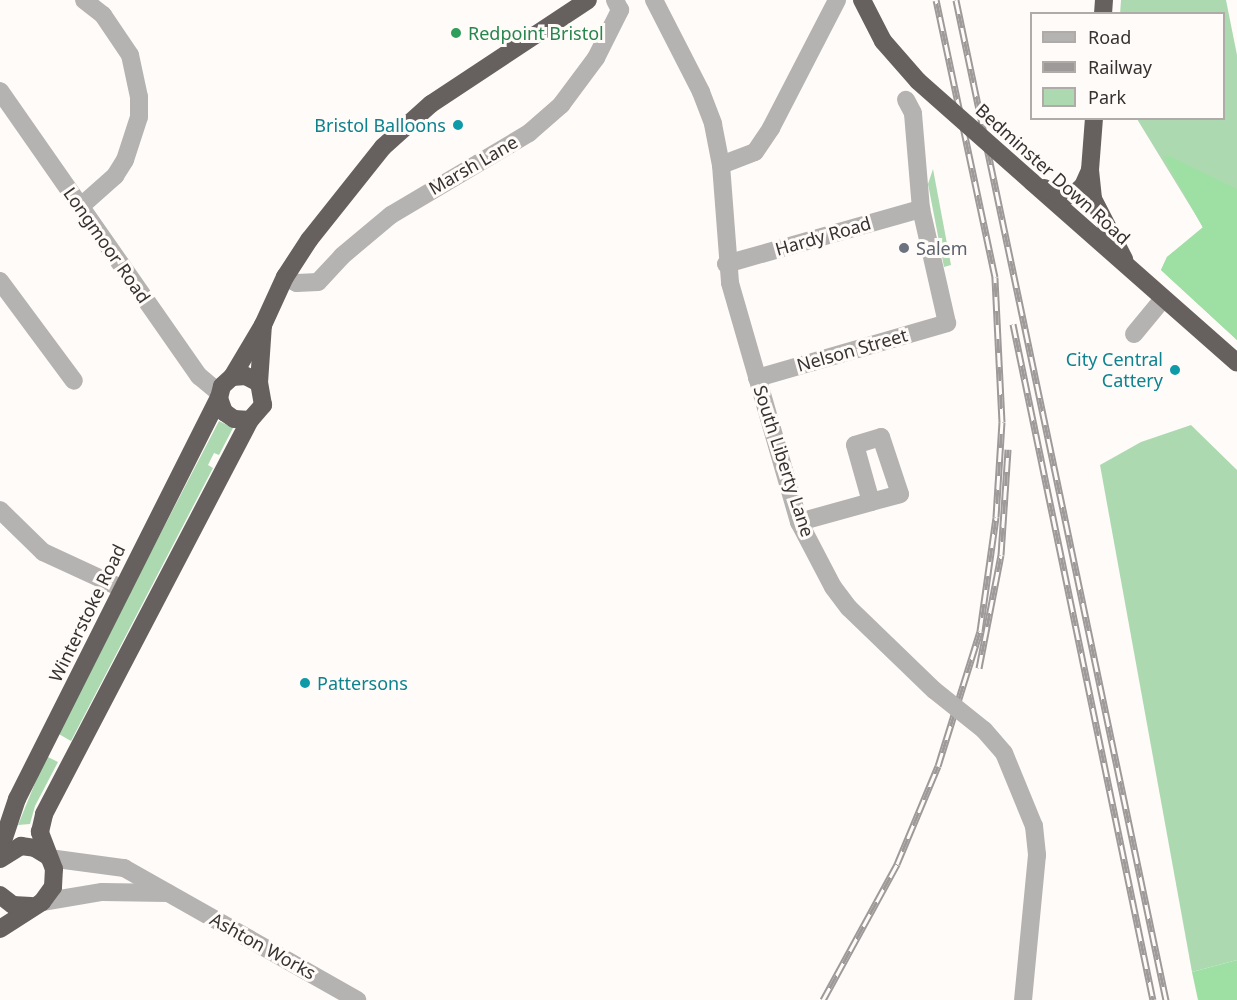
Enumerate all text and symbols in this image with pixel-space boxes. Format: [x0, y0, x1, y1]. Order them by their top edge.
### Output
legend [1030, 12, 1225, 120]
place label: Redpoint Bristol [468, 22, 604, 44]
text: Road [1088, 25, 1131, 49]
marker: Redpoint Bristol [449, 26, 463, 40]
text: Railway [1088, 55, 1152, 79]
text: Park [1088, 85, 1126, 109]
street label: Bedminster Down Road [972, 99, 1134, 249]
place label: Bristol Balloons [314, 114, 446, 136]
marker: Bristol Balloons [451, 118, 465, 132]
street label: Marsh Lane [425, 131, 521, 199]
street label: Longmoor Road [59, 183, 155, 307]
street label: Hardy Road [773, 212, 873, 260]
place label: Salem [916, 237, 968, 259]
marker: Salem [897, 241, 911, 255]
street label: Nelson Street [794, 324, 910, 376]
place label: City Central Cattery [1066, 349, 1163, 392]
marker: City Central Cattery [1168, 363, 1182, 377]
street label: South Liberty Lane [749, 382, 819, 540]
street label: Winterstoke Road [44, 541, 130, 685]
place label: Pattersons [317, 672, 408, 694]
marker: Pattersons [298, 676, 312, 690]
street label: Ashton Works [206, 908, 320, 984]

